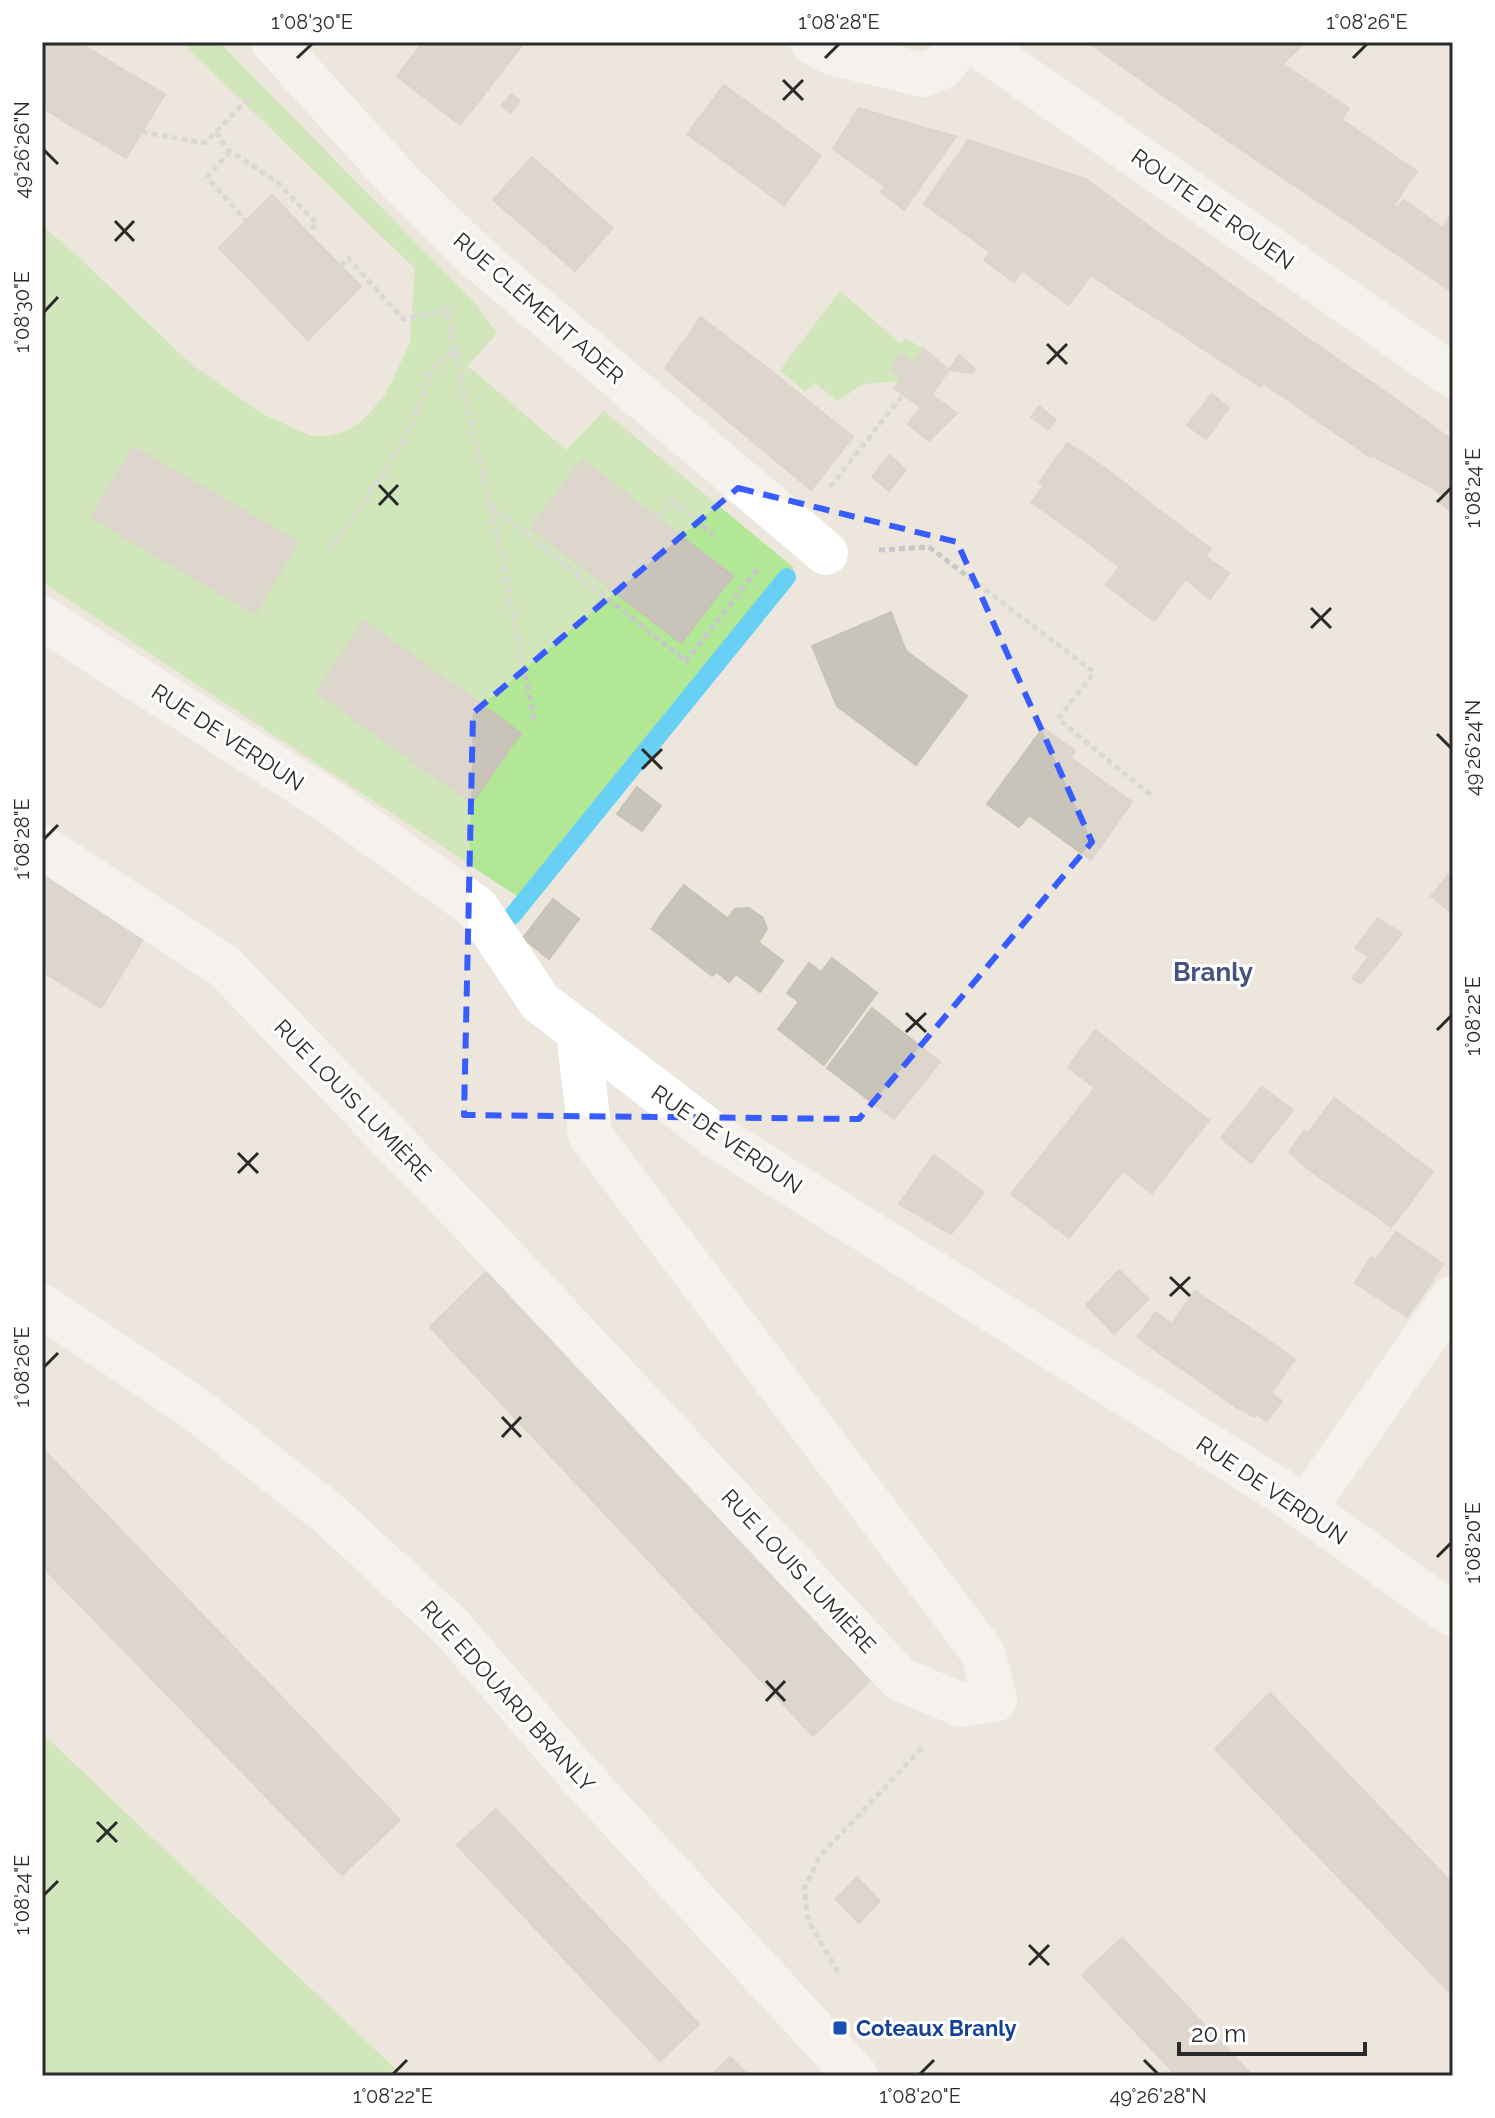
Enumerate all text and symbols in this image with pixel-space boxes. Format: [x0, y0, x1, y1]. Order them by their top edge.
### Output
text: 1°08'30"E [271, 10, 353, 34]
text: 1°08'28"E [798, 10, 880, 34]
text: 1°08'26"E [1326, 10, 1408, 34]
text: 49°26'26"N [10, 101, 34, 199]
street label: ROUTE DE ROUEN [1127, 143, 1299, 275]
street label: RUE CLÉMENT ADER [449, 227, 629, 389]
text: 1°08'30"E [10, 271, 34, 353]
text: 1°08'24"E [1461, 448, 1485, 528]
street label: RUE DE VERDUN [147, 678, 309, 796]
text: 49°26'24"N [1461, 700, 1485, 796]
text: 1°08'28"E [10, 798, 34, 880]
district label: Branly [1173, 957, 1253, 987]
text: 1°08'22"E [1461, 976, 1485, 1056]
street label: RUE LOUIS LUMIÈRE [269, 1014, 437, 1186]
street label: RUE DE VERDUN [647, 1079, 807, 1199]
text: 1°08'26"E [10, 1326, 34, 1408]
street label: RUE DE VERDUN [1192, 1430, 1352, 1550]
street label: RUE LOUIS LUMIÈRE [716, 1484, 882, 1658]
text: 1°08'20"E [1461, 1502, 1485, 1584]
street label: RUE EDOUARD BRANLY [415, 1595, 601, 1797]
text: 1°08'24"E [10, 1855, 34, 1935]
scale bar [1179, 2006, 1365, 2056]
place label: Coteaux Branly [856, 2015, 1017, 2041]
marker: Coteaux Branly [831, 2019, 849, 2037]
text: 20 m [1191, 2019, 1246, 2048]
text: 1°08'22"E [353, 2084, 433, 2108]
text: 1°08'20"E [879, 2084, 961, 2108]
text: 49°26'28"N [1109, 2084, 1207, 2108]

